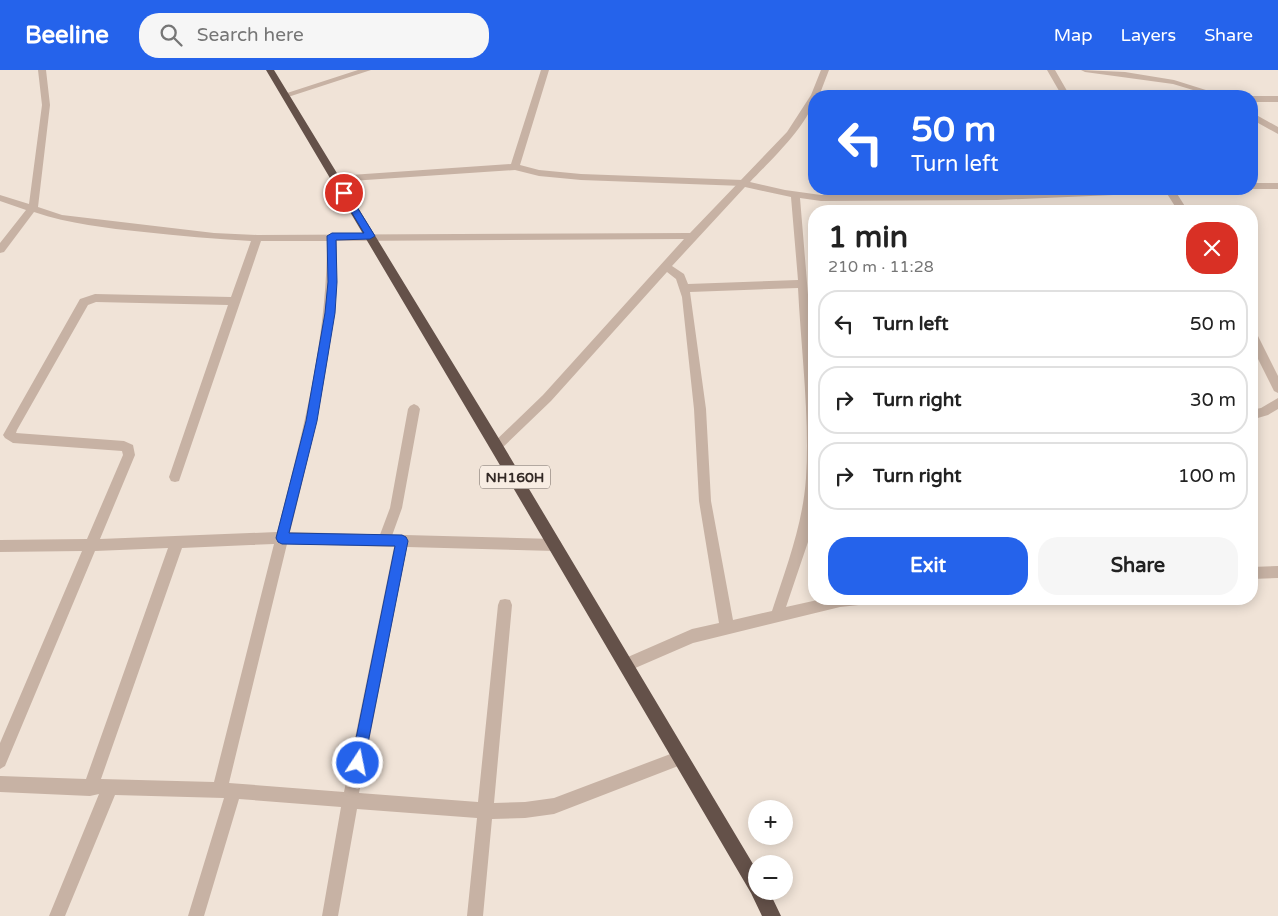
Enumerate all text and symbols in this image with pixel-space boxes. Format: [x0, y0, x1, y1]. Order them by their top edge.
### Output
search box [139, 13, 489, 58]
text: Beeline [25, 21, 109, 50]
icon: search [157, 21, 185, 49]
text: Search here [197, 24, 304, 46]
text: Map [1054, 24, 1093, 46]
text: Layers [1121, 24, 1176, 46]
text: Share [1204, 24, 1253, 46]
text: 50 m [911, 109, 996, 151]
icon: left [828, 110, 893, 175]
text: Turn left [911, 151, 999, 177]
pin [323, 172, 365, 214]
icon: arrive [330, 179, 358, 207]
text: 1 min [828, 219, 908, 256]
button: close [1186, 222, 1238, 274]
text: 210 m · 11:28 [828, 257, 934, 277]
icon: left [830, 310, 858, 338]
text: Turn left [873, 313, 949, 335]
text: 50 m [1190, 313, 1236, 335]
icon: right [830, 386, 858, 414]
text: Turn right [873, 389, 961, 411]
text: 30 m [1190, 389, 1236, 411]
icon: right [830, 462, 858, 490]
text: Turn right [873, 465, 961, 487]
text: 100 m [1178, 465, 1236, 487]
road number: NH160H [480, 466, 550, 488]
button: Exit [828, 537, 1028, 595]
button: Share [1038, 537, 1238, 595]
position arrow [331, 736, 383, 788]
map controls [748, 800, 793, 900]
button: + [748, 800, 793, 845]
button: − [748, 855, 793, 900]

